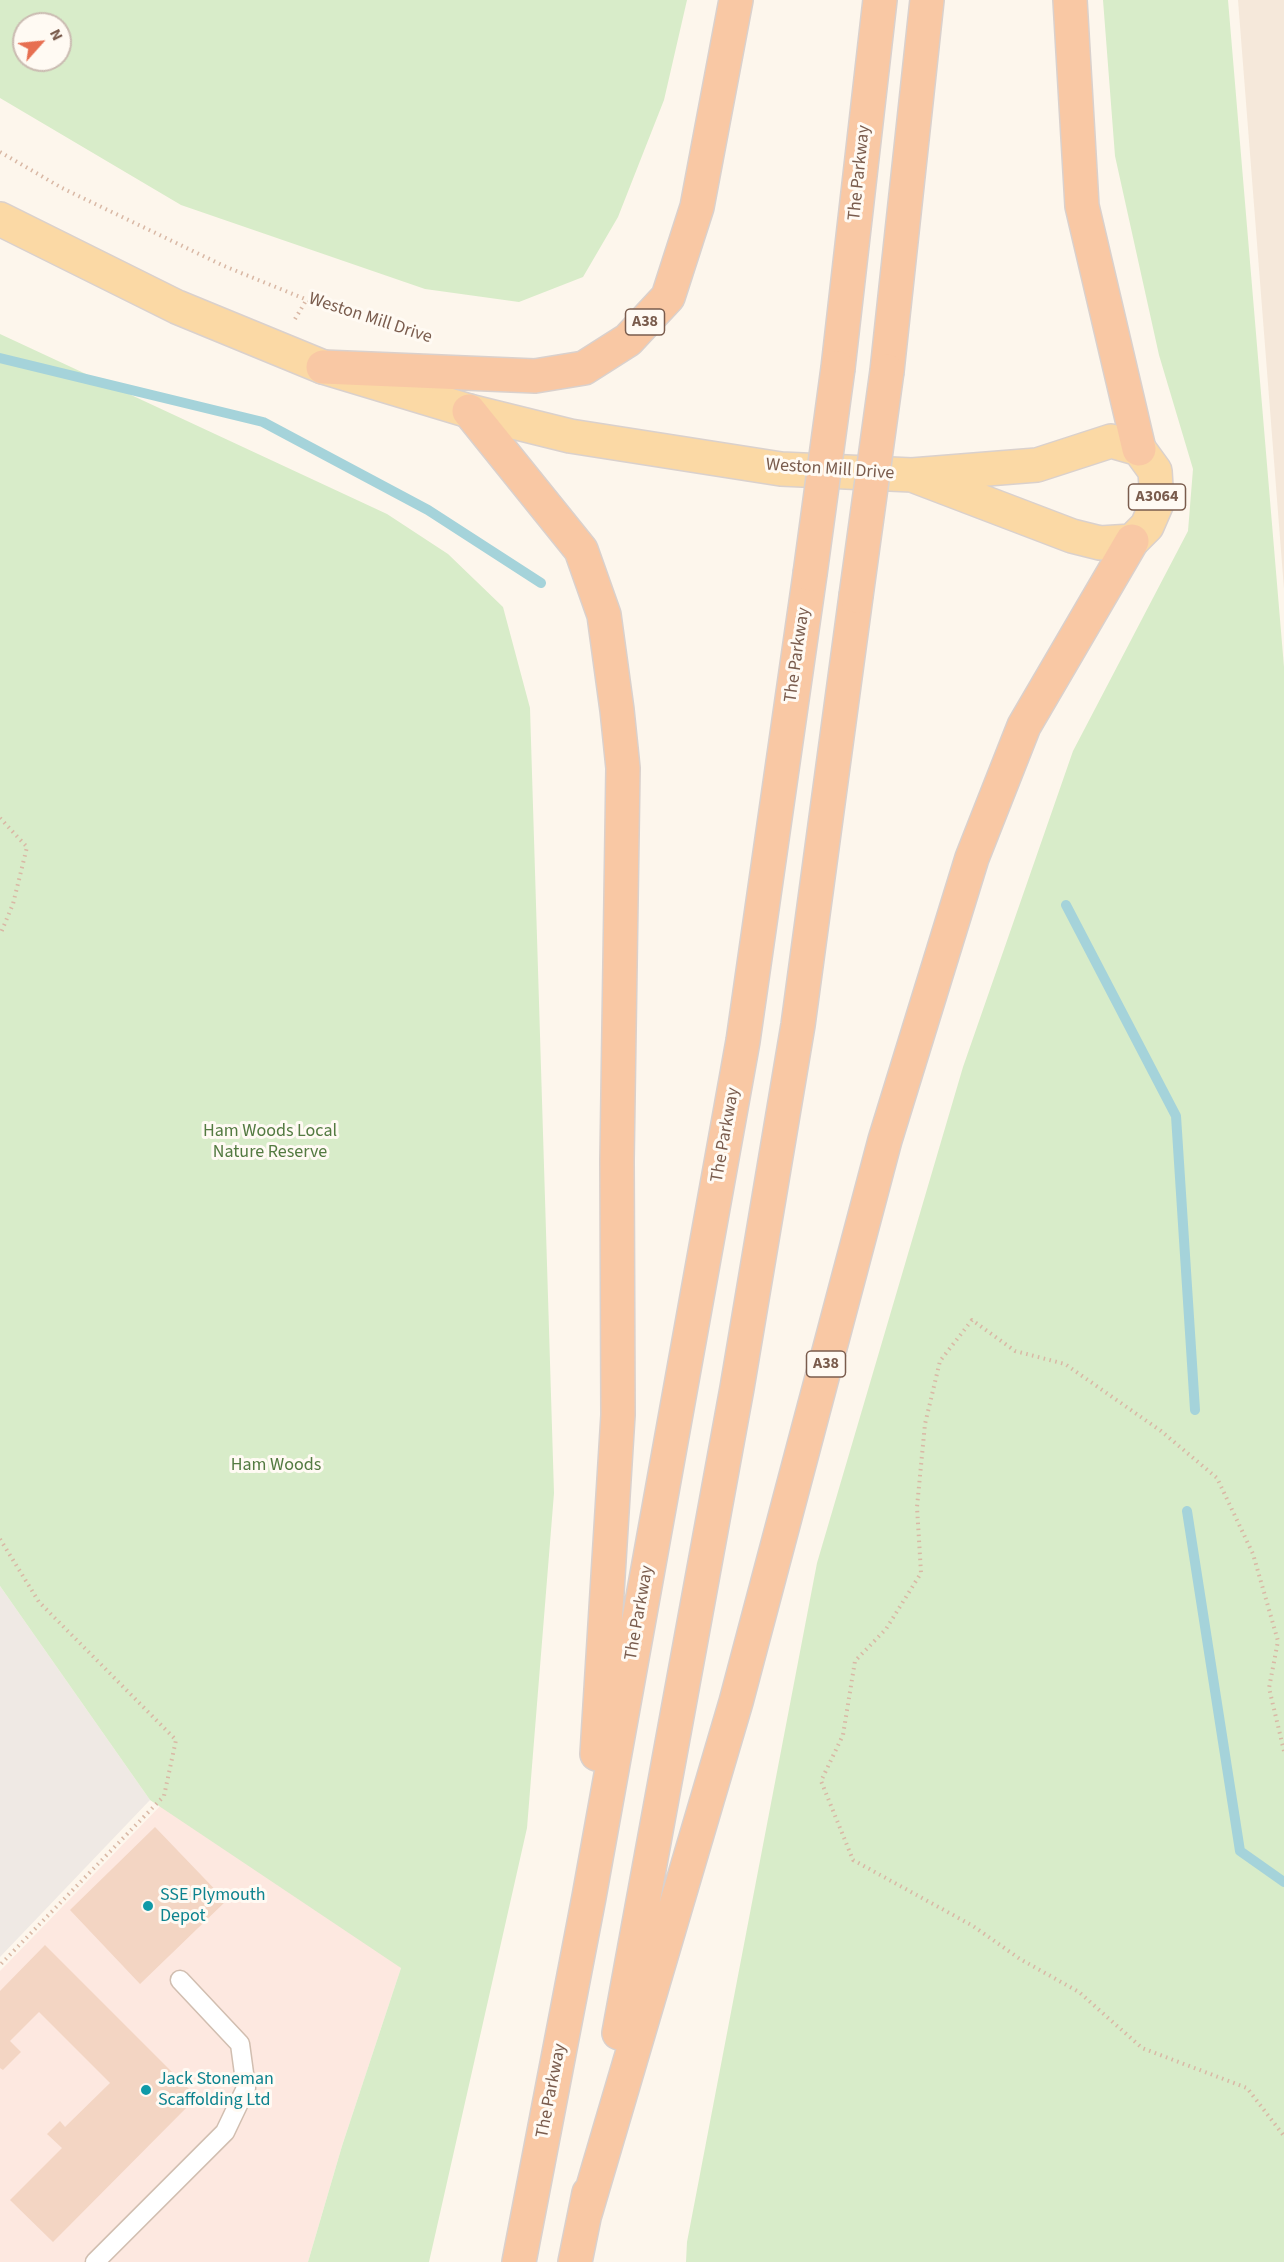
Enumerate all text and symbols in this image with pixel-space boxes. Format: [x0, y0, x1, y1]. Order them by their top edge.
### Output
north arrow [12, 12, 72, 72]
text: N [44, 25, 68, 44]
street label: The Parkway [844, 124, 876, 222]
street label: Weston Mill Drive [306, 289, 434, 349]
road number: A38 [626, 309, 664, 335]
street label: Weston Mill Drive [765, 455, 895, 485]
road number: A3064 [1128, 484, 1186, 510]
street label: The Parkway [781, 606, 815, 704]
street label: The Parkway [707, 1086, 745, 1184]
park label: Ham Woods Local Nature Reserve [203, 1121, 337, 1164]
road number: A38 [806, 1351, 846, 1377]
park label: Ham Woods [231, 1455, 321, 1477]
street label: The Parkway [621, 1564, 659, 1662]
place label: SSE Plymouth Depot [160, 1885, 266, 1928]
marker: SSE Plymouth Depot [141, 1899, 155, 1913]
street label: The Parkway [532, 2042, 572, 2140]
place label: Jack Stoneman Scaffolding Ltd [158, 2069, 274, 2112]
marker: Jack Stoneman Scaffolding Ltd [139, 2083, 153, 2097]

